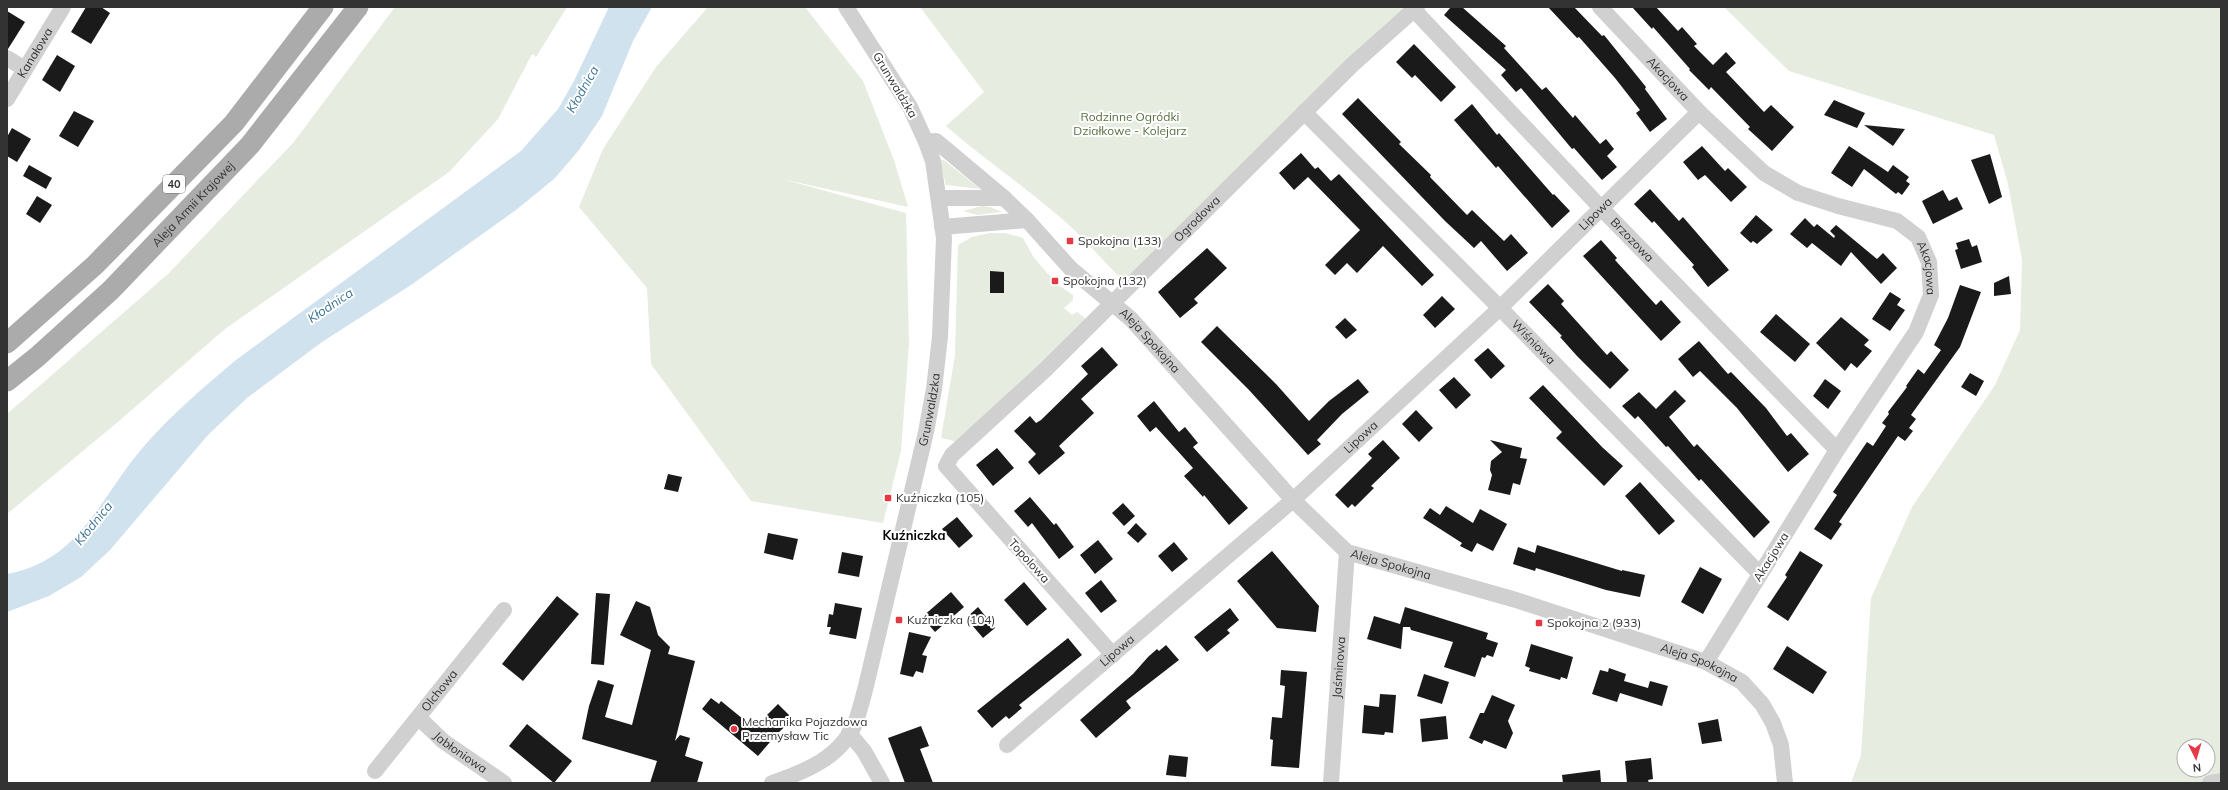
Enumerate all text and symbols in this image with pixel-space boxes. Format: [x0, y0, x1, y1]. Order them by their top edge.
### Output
street label: Kanałowa [14, 25, 56, 81]
street label: Grunwaldzka [870, 49, 921, 120]
street label: Akacjowa [1644, 53, 1693, 104]
water label: Kłodnica [562, 63, 602, 115]
park label: Rodzinne Ogródki Działkowe - Kolejarz [1073, 109, 1187, 138]
street label: Aleja Armii Krajowej [148, 158, 237, 250]
road number: 40 [163, 175, 185, 193]
street label: Ogrodowa [1170, 192, 1223, 245]
street label: Lipowa [1575, 194, 1615, 233]
street label: Brzozowa [1608, 214, 1657, 265]
place label: Spokojna (133) [1078, 233, 1162, 248]
marker: Spokojna (133) [1065, 236, 1075, 246]
street label: Akacjowa [1914, 238, 1939, 295]
place label: Spokojna (132) [1063, 273, 1147, 288]
marker: Spokojna (132) [1050, 276, 1060, 286]
water label: Kłodnica [304, 284, 356, 326]
street label: Aleja Spokojna [1116, 304, 1184, 376]
street label: Wiśniowa [1509, 316, 1559, 367]
street label: Grunwaldzka [915, 372, 943, 448]
street label: Lipowa [1340, 417, 1381, 456]
place label: Kuźniczka (105) [896, 490, 984, 505]
marker: Kuźniczka (105) [883, 493, 893, 503]
water label: Kłodnica [71, 498, 116, 548]
district label: Kuźniczka [883, 527, 945, 543]
street label: Akacjowa [1750, 529, 1792, 584]
street label: Topolowa [1006, 535, 1053, 586]
street label: Aleja Spokojna [1349, 545, 1433, 583]
place label: Kuźniczka (104) [907, 612, 995, 627]
marker: Kuźniczka (104) [894, 615, 904, 625]
place label: Spokojna 2 (933) [1547, 615, 1641, 630]
marker: Spokojna 2 (933) [1534, 618, 1544, 628]
street label: Lipowa [1096, 631, 1137, 669]
street label: Jaśminowa [1329, 636, 1348, 699]
street label: Aleja Spokojna [1659, 640, 1741, 685]
street label: Olchowa [418, 666, 460, 714]
place label: Mechanika Pojazdowa Przemysław Tic [742, 714, 867, 743]
marker: Mechanika Pojazdowa Przemysław Tic [729, 724, 739, 734]
street label: Jabłoniowa [431, 728, 490, 776]
north arrow [2176, 738, 2216, 778]
text: N [2192, 761, 2202, 775]

